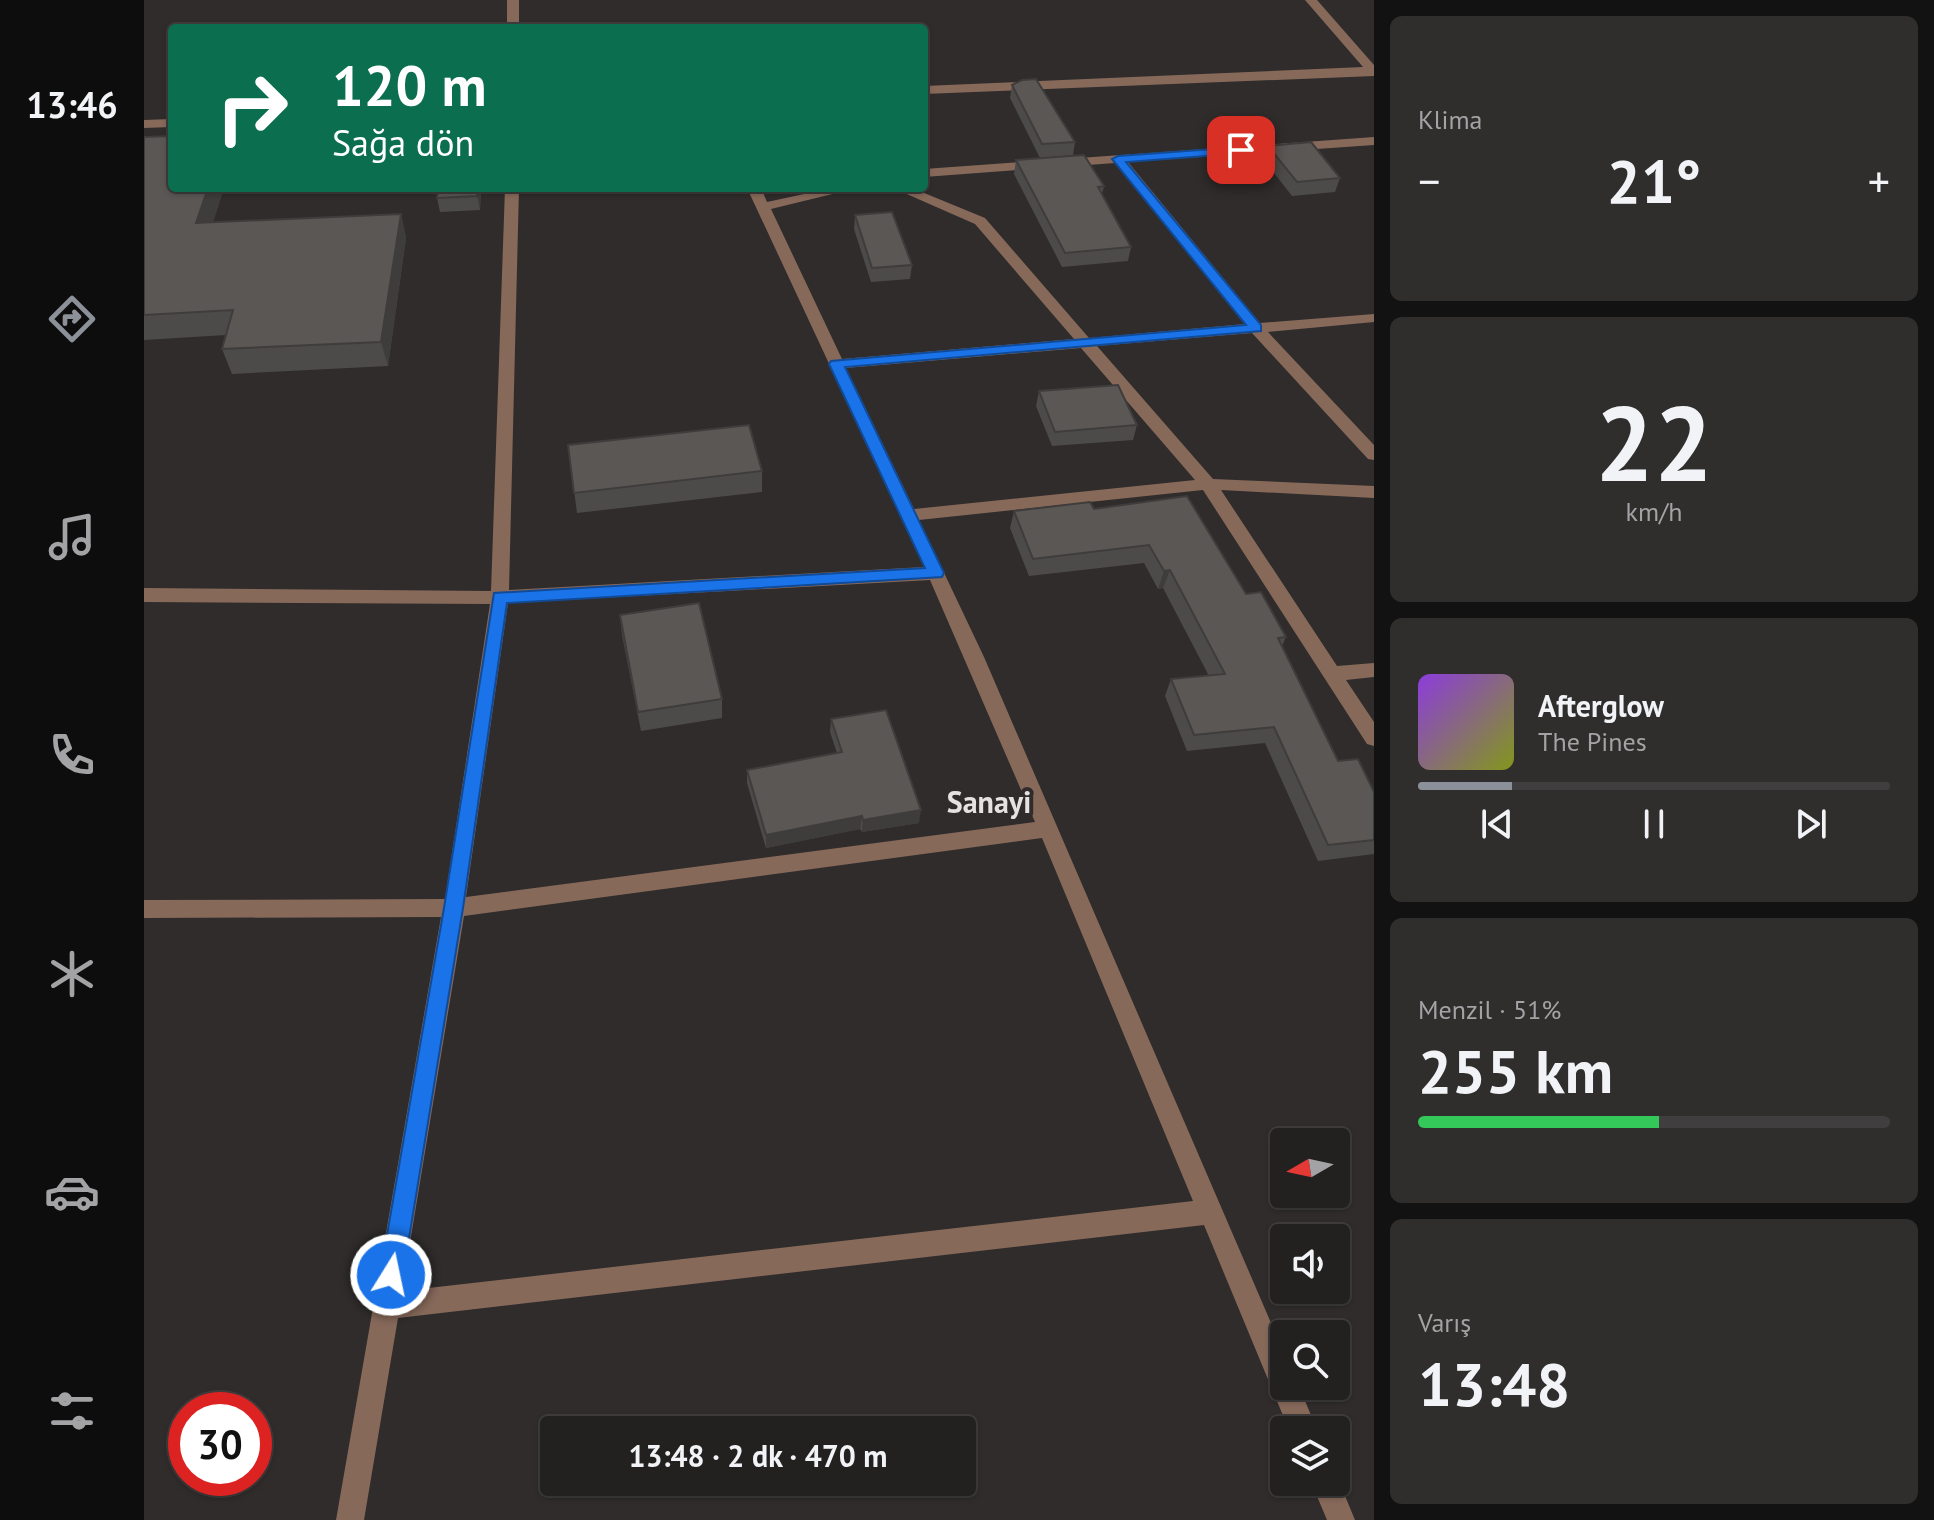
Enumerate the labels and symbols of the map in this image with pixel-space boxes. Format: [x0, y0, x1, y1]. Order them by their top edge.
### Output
pin [1207, 116, 1275, 184]
district label: Sanayi [947, 782, 1031, 821]
north arrow [1270, 1128, 1350, 1208]
position arrow [349, 1233, 433, 1317]
speed limit sign: 30 [168, 1392, 272, 1496]

